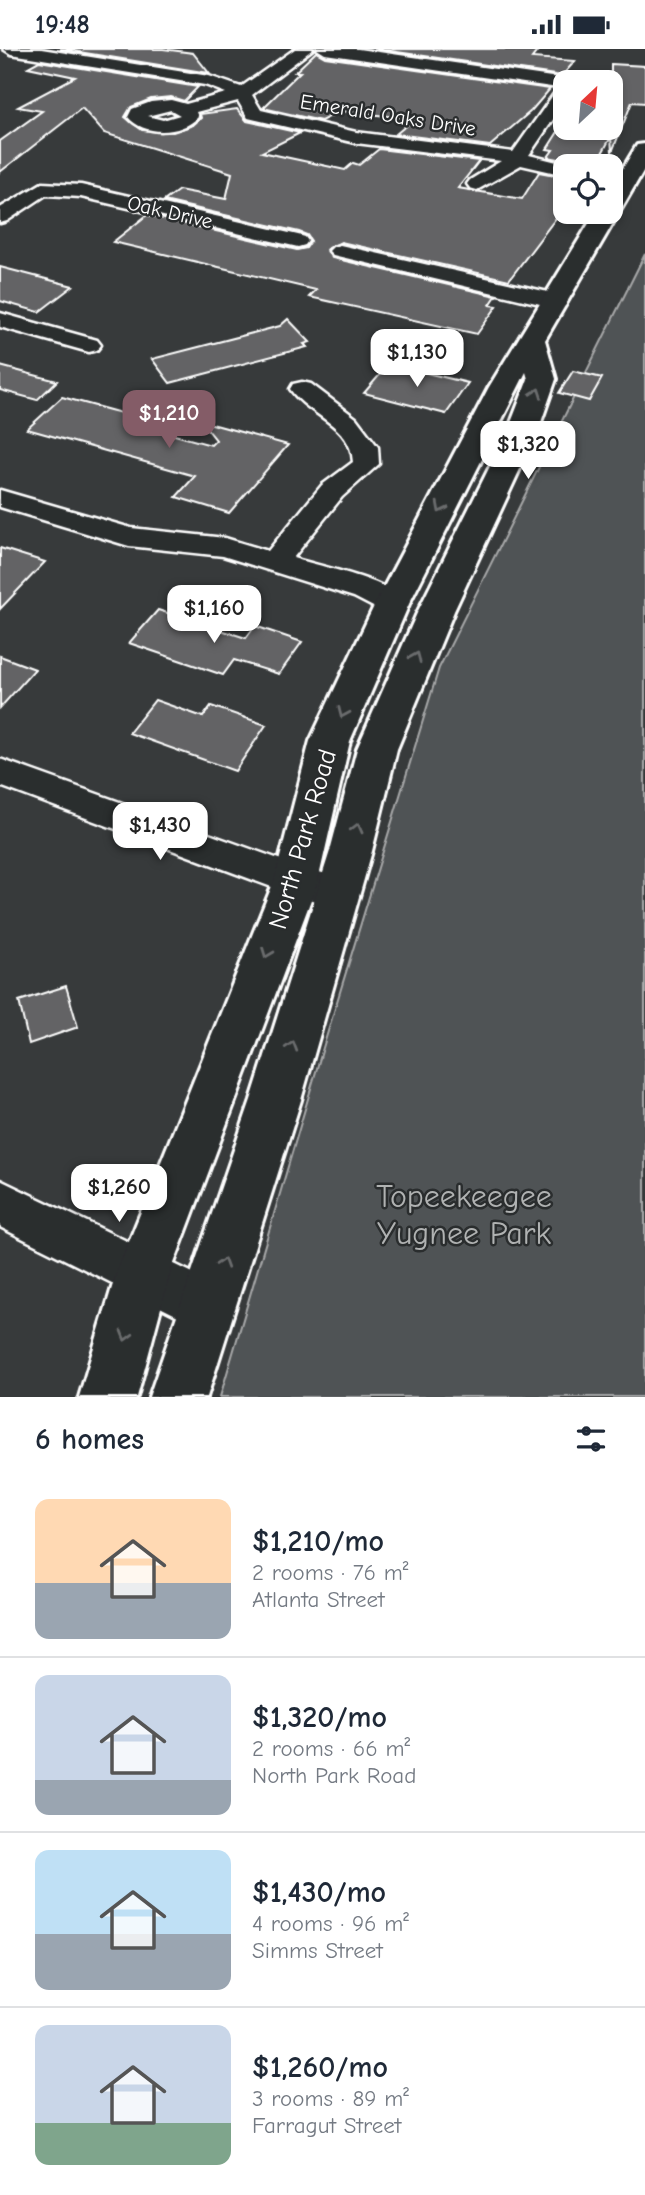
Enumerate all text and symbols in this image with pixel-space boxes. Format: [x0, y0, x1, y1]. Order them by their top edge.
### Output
text: 19:48 [35, 10, 90, 40]
north arrow [553, 70, 623, 140]
map controls [553, 70, 623, 224]
street label: Emerald Oaks Drive [298, 89, 478, 141]
button: locate [553, 154, 623, 224]
street label: Oak Drive [125, 191, 215, 233]
pin: $1,130 [360, 329, 474, 389]
text: $1,130 [387, 338, 447, 365]
one-way arrow [529, 388, 543, 400]
pin: $1,210 [112, 391, 226, 450]
text: $1,210 [139, 399, 199, 426]
pin: $1,320 [471, 421, 585, 481]
text: $1,320 [496, 430, 560, 457]
one-way arrow [435, 501, 449, 513]
pin: $1,160 [157, 585, 271, 645]
text: $1,160 [183, 594, 245, 621]
one-way arrow [408, 652, 422, 664]
one-way arrow [337, 706, 351, 719]
street label: North Park Road [263, 746, 343, 933]
pin: $1,430 [103, 803, 217, 862]
text: $1,430 [129, 811, 191, 838]
one-way arrow [349, 822, 363, 834]
one-way arrow [262, 947, 276, 959]
one-way arrow [284, 1040, 299, 1052]
pin: $1,260 [62, 1165, 176, 1224]
text: $1,260 [87, 1173, 151, 1200]
park label: Topeekeegee Yugnee Park [376, 1178, 552, 1252]
one-way arrow [215, 1257, 229, 1269]
one-way arrow [119, 1329, 134, 1341]
icon: filters [572, 1420, 610, 1458]
text: 6 homes [35, 1422, 144, 1457]
text: $1,210/mo [252, 1524, 384, 1559]
icon: home [91, 1527, 175, 1611]
text: 2 rooms · 76 m² [252, 1559, 408, 1586]
text: Atlanta Street [252, 1586, 385, 1613]
text: $1,320/mo [252, 1700, 387, 1735]
icon: home [91, 1703, 175, 1787]
text: 2 rooms · 66 m² [252, 1735, 410, 1762]
text: North Park Road [252, 1762, 416, 1789]
text: $1,430/mo [252, 1875, 386, 1910]
icon: home [91, 1878, 175, 1962]
text: 4 rooms · 96 m² [252, 1910, 409, 1937]
text: Simms Street [252, 1937, 383, 1964]
text: $1,260/mo [252, 2050, 388, 2085]
icon: home [91, 2053, 175, 2137]
text: 3 rooms · 89 m² [252, 2085, 409, 2112]
text: Farragut Street [252, 2112, 401, 2139]

